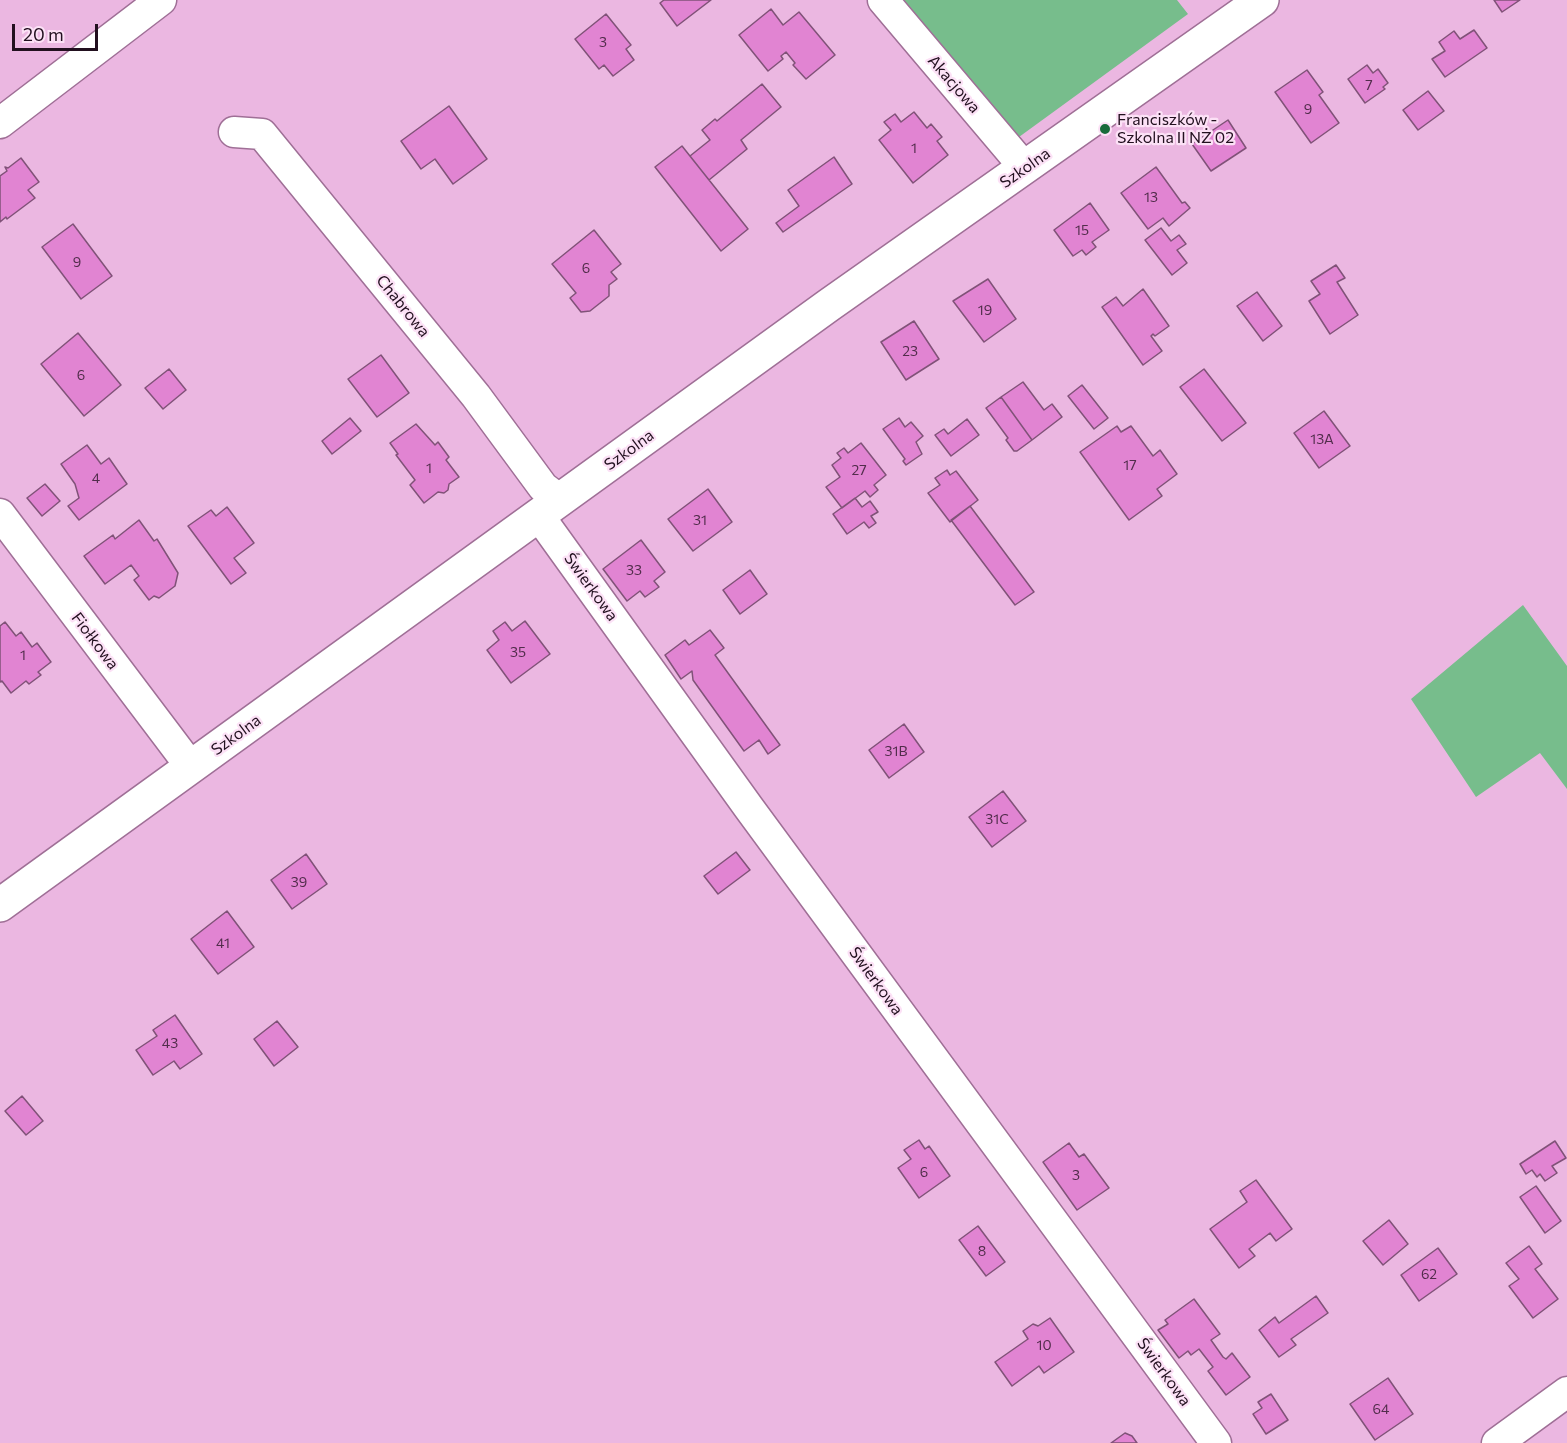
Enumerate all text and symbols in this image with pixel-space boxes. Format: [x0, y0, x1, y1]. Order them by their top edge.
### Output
scale bar [15, 12, 100, 50]
text: 20 m [23, 23, 64, 45]
house number: 3 [599, 34, 607, 50]
street label: Akacjowa [924, 51, 984, 117]
house number: 7 [1365, 77, 1373, 93]
house number: 9 [1304, 101, 1312, 117]
place label: Franciszków - Szkolna II NŻ 02 [1117, 110, 1234, 148]
marker: Franciszków - Szkolna II NŻ 02 [1098, 122, 1112, 136]
house number: 1 [911, 140, 917, 156]
street label: Szkolna [996, 144, 1054, 192]
house number: 13 [1144, 189, 1158, 205]
house number: 15 [1075, 222, 1089, 238]
house number: 9 [73, 254, 81, 270]
house number: 6 [582, 260, 590, 276]
street label: Chabrowa [372, 271, 434, 341]
house number: 19 [978, 302, 992, 318]
house number: 23 [902, 343, 918, 359]
house number: 6 [77, 367, 85, 383]
street label: Szkolna [600, 426, 658, 474]
house number: 13A [1310, 431, 1334, 447]
house number: 17 [1123, 457, 1137, 473]
house number: 1 [426, 460, 432, 476]
house number: 27 [851, 462, 867, 478]
house number: 4 [92, 470, 100, 486]
house number: 31 [693, 512, 707, 528]
street label: Świerkowa [560, 549, 622, 625]
house number: 33 [626, 562, 642, 578]
street label: Fiołkowa [67, 609, 123, 673]
house number: 35 [510, 644, 526, 660]
house number: 1 [20, 647, 26, 663]
street label: Szkolna [207, 711, 265, 759]
house number: 31B [884, 743, 908, 759]
house number: 31C [985, 811, 1009, 827]
house number: 39 [291, 874, 307, 890]
house number: 41 [216, 935, 230, 951]
street label: Świerkowa [845, 943, 907, 1019]
house number: 43 [162, 1035, 178, 1051]
house number: 6 [920, 1164, 928, 1180]
house number: 3 [1072, 1167, 1080, 1183]
house number: 8 [978, 1243, 986, 1259]
house number: 62 [1421, 1266, 1437, 1282]
street label: Świerkowa [1133, 1334, 1195, 1410]
house number: 10 [1036, 1337, 1052, 1353]
house number: 64 [1373, 1401, 1389, 1417]

